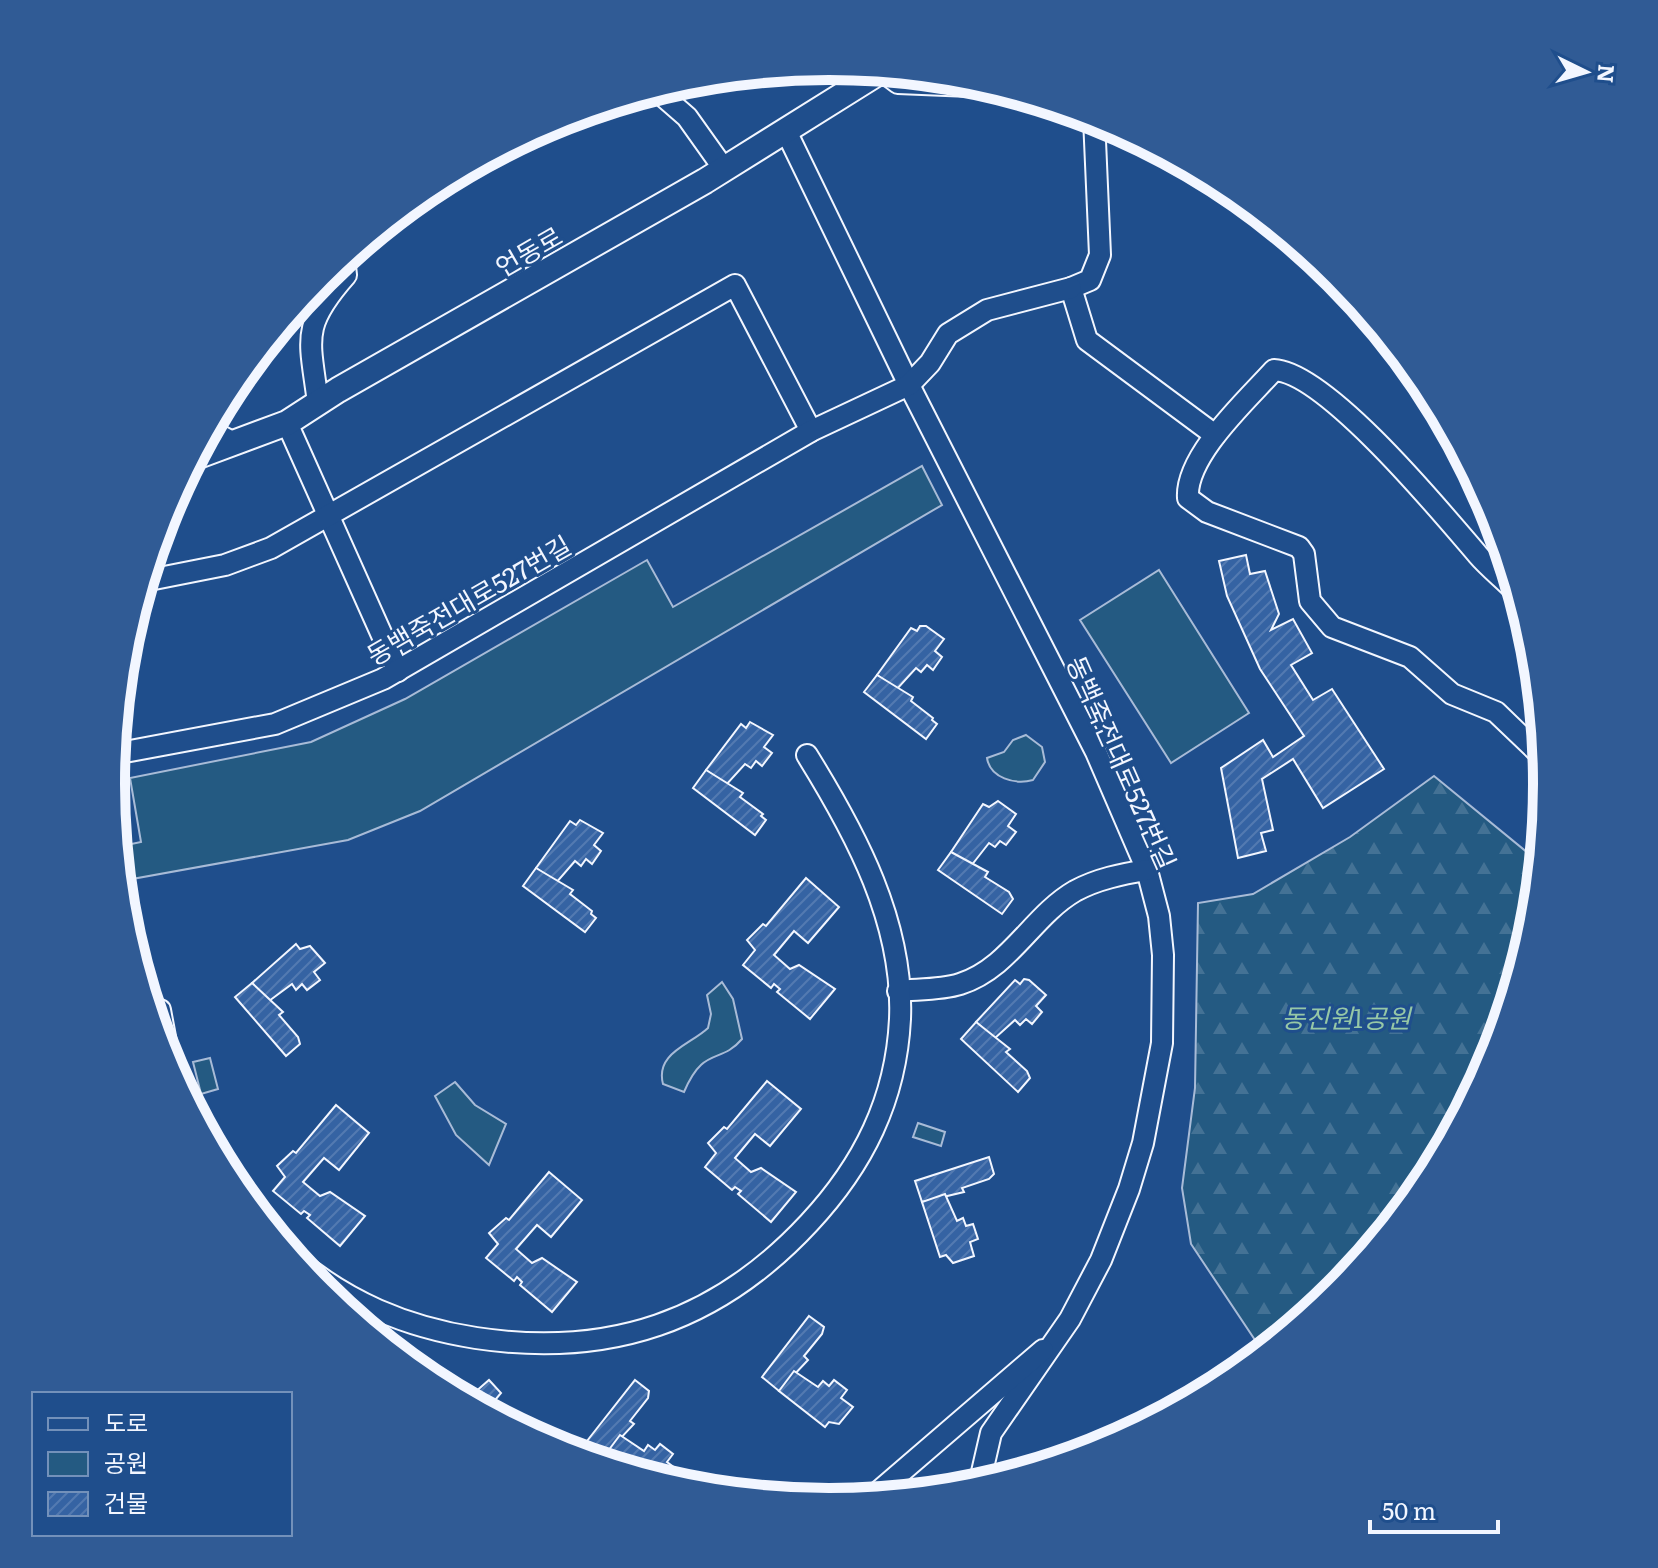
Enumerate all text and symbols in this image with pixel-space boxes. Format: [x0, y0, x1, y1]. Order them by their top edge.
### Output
north arrow [1546, 32, 1626, 112]
text: N [1590, 63, 1625, 85]
street label: 언동로 [487, 215, 569, 285]
street label: 동백죽전대로527번길 [358, 525, 578, 673]
street label: 동백죽전대로527번길 [1058, 649, 1188, 875]
park label: 동진원1공원 [1281, 997, 1413, 1036]
legend [32, 1392, 292, 1536]
text: 도로 [104, 1404, 148, 1439]
text: 공원 [104, 1444, 148, 1479]
text: 건물 [104, 1484, 148, 1519]
scale bar [1370, 1484, 1498, 1534]
text: 50 m [1382, 1492, 1436, 1527]

